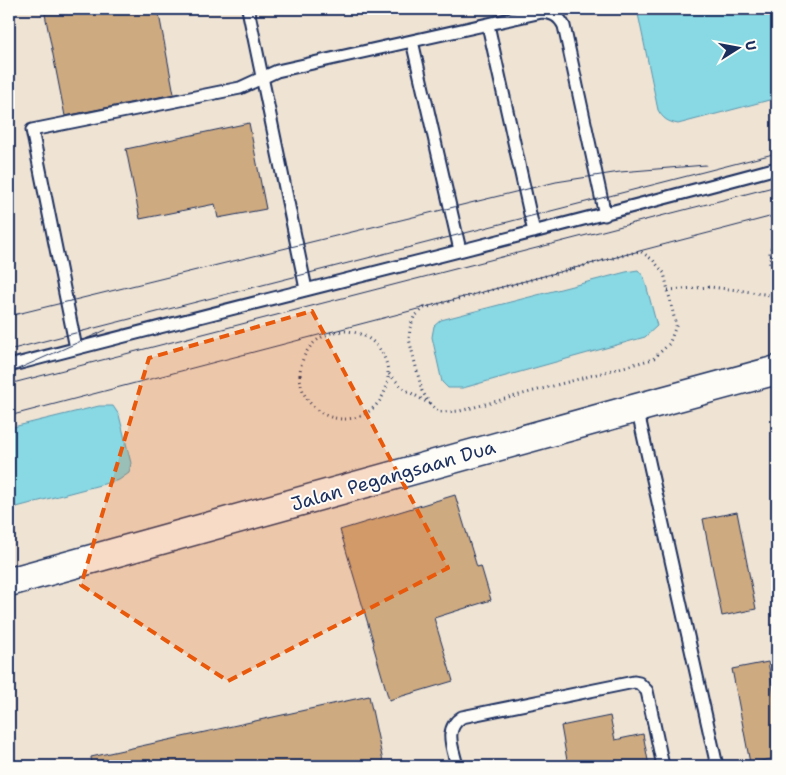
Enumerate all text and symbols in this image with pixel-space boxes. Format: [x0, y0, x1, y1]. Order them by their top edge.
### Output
north arrow [714, 22, 764, 72]
text: U [741, 39, 761, 52]
street label: Jalan Pegangsaan Dua [288, 434, 499, 517]

